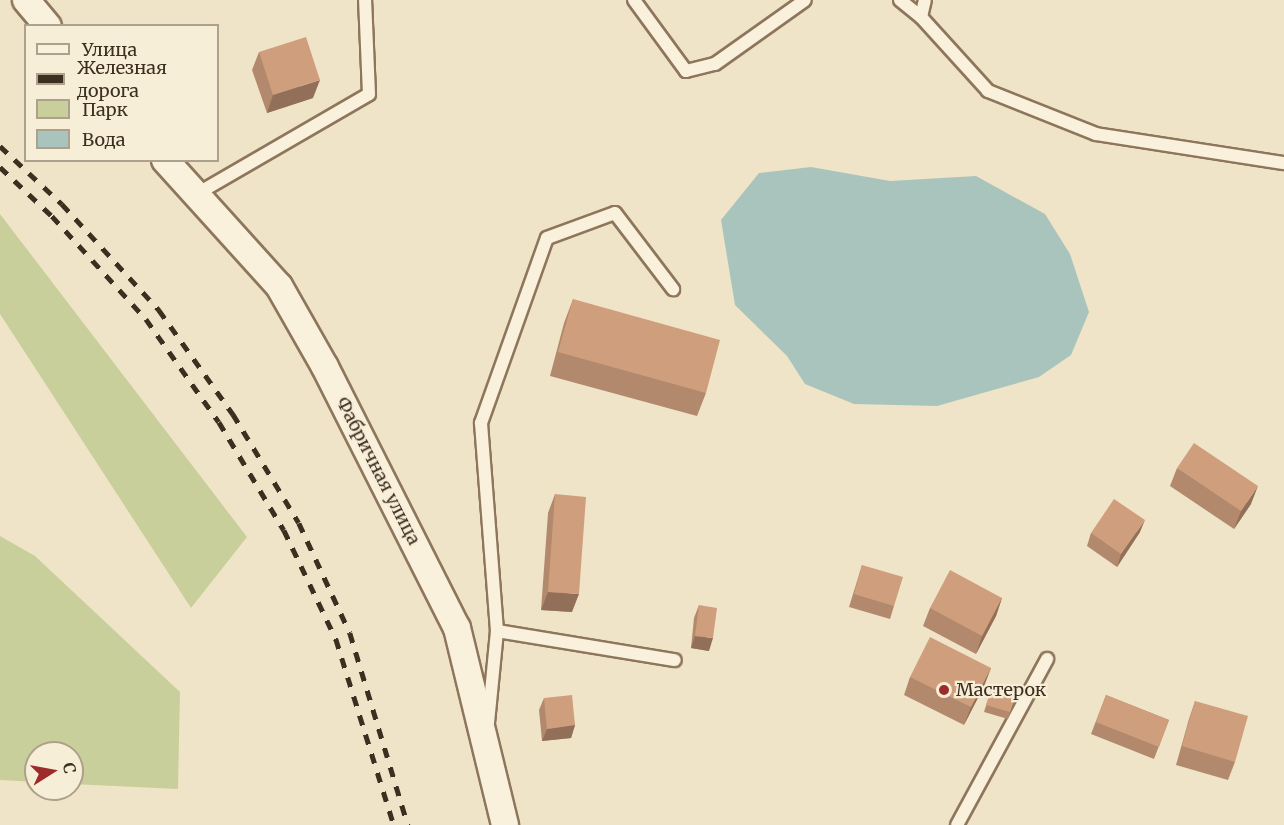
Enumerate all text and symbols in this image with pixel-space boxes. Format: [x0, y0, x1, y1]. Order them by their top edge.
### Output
legend [24, 24, 219, 162]
text: Улица [82, 38, 137, 61]
text: Железная дорога [77, 56, 167, 102]
text: Парк [82, 98, 128, 121]
text: Вода [82, 128, 126, 151]
street label: Фабричная улица [331, 393, 425, 549]
place label: Мастерок [956, 679, 1046, 701]
marker: Мастерок [937, 683, 951, 697]
north arrow [24, 741, 84, 801]
text: С [59, 761, 81, 775]

